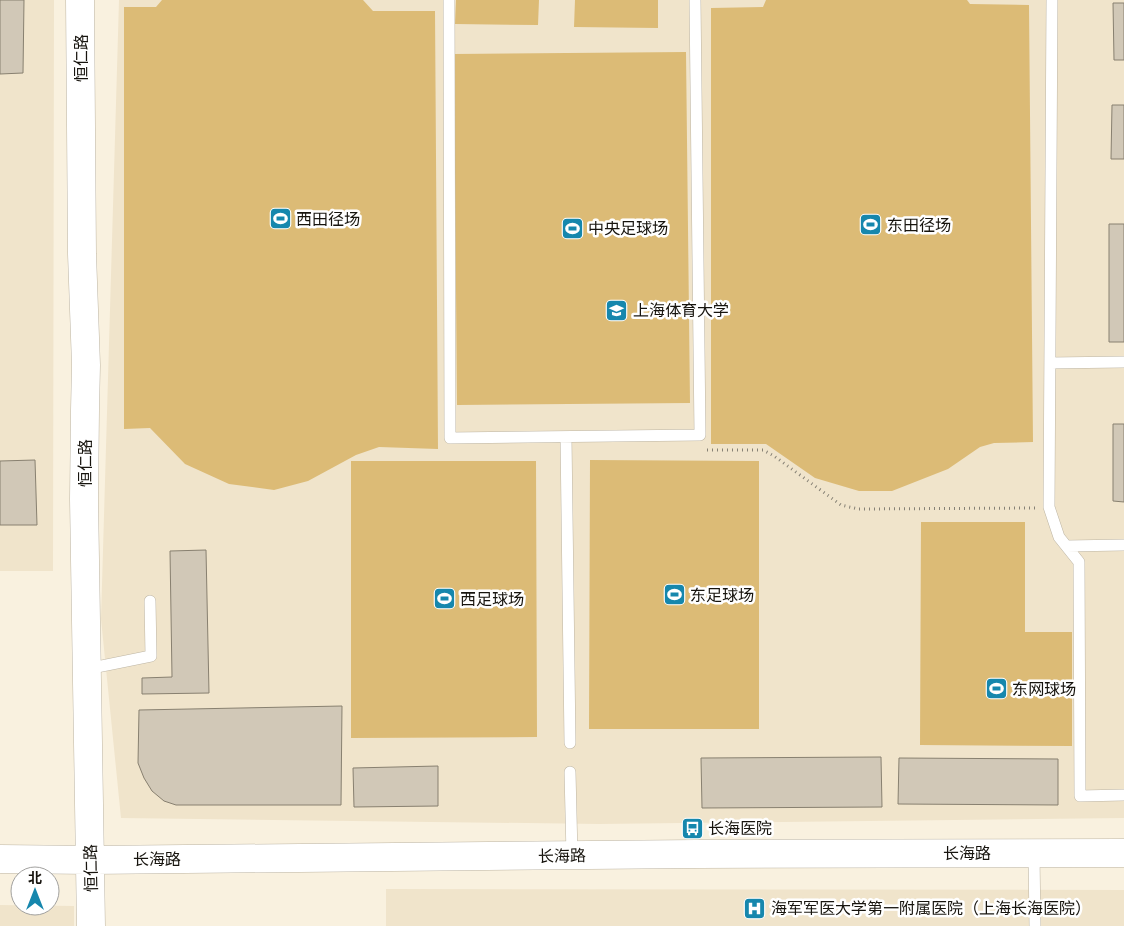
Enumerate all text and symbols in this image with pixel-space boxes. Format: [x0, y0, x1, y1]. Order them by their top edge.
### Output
street label: 恒仁路 [71, 34, 92, 82]
sports icon: 西田径场 [268, 207, 292, 231]
place label: 西田径场 [296, 209, 360, 230]
sports icon: 东田径场 [859, 213, 883, 237]
place label: 东田径场 [887, 215, 951, 236]
sports icon: 中央足球场 [560, 216, 584, 240]
place label: 中央足球场 [588, 218, 668, 239]
school or university icon: 上海体育大学 [605, 298, 629, 322]
place label: 上海体育大学 [633, 300, 729, 321]
street label: 恒仁路 [75, 439, 96, 487]
sports icon: 东足球场 [662, 583, 686, 607]
place label: 东足球场 [690, 585, 754, 606]
sports icon: 西足球场 [432, 587, 456, 611]
place label: 西足球场 [460, 589, 524, 610]
sports icon: 东网球场 [984, 677, 1008, 701]
place label: 东网球场 [1012, 679, 1076, 700]
bus stop icon: 长海医院 [680, 816, 704, 840]
place label: 长海医院 [708, 818, 772, 839]
street label: 长海路 [943, 843, 991, 864]
street label: 恒仁路 [80, 844, 102, 892]
street label: 长海路 [538, 845, 586, 867]
street label: 长海路 [133, 849, 181, 870]
north arrow [10, 866, 60, 916]
text: 北 [28, 869, 42, 887]
hospital icon: 海军军医大学第一附属医院（上海长海医院） [743, 896, 767, 920]
place label: 海军军医大学第一附属医院（上海长海医院） [771, 898, 1091, 919]

